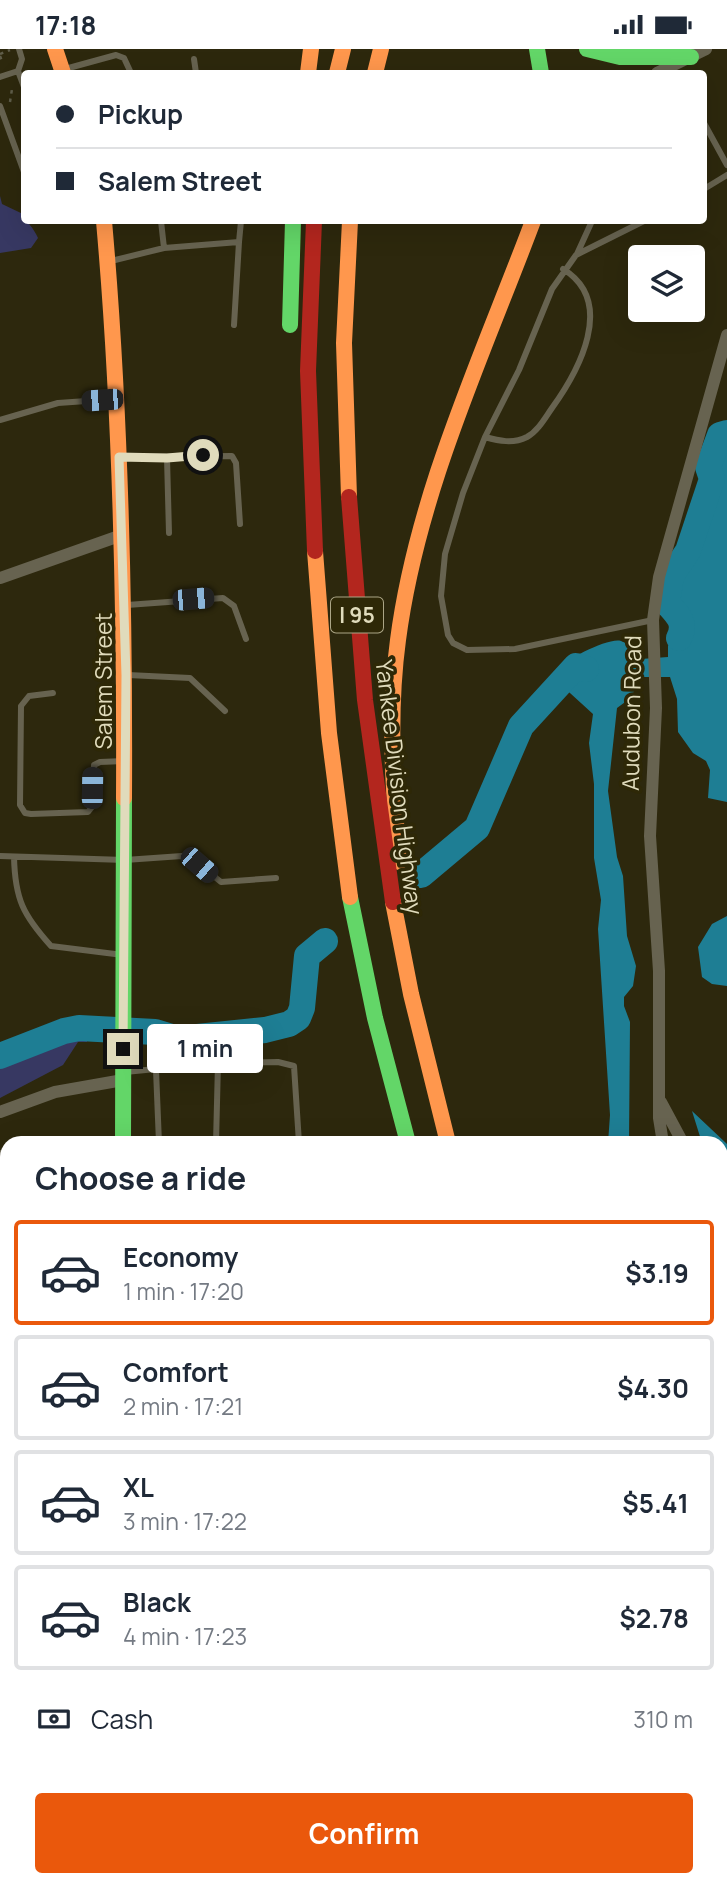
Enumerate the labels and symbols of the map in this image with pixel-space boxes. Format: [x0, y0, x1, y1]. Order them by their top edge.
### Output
car [81, 388, 124, 412]
route start [187, 439, 219, 471]
car [172, 587, 215, 611]
road number: I 95 [331, 597, 383, 633]
street label: Salem Street [87, 612, 119, 750]
street label: Audubon Road [614, 635, 648, 791]
street label: Yankee Division Highway [368, 658, 432, 916]
car [82, 767, 103, 809]
car [177, 843, 222, 887]
callout: 1 min [148, 1025, 263, 1073]
route end [107, 1033, 139, 1065]

